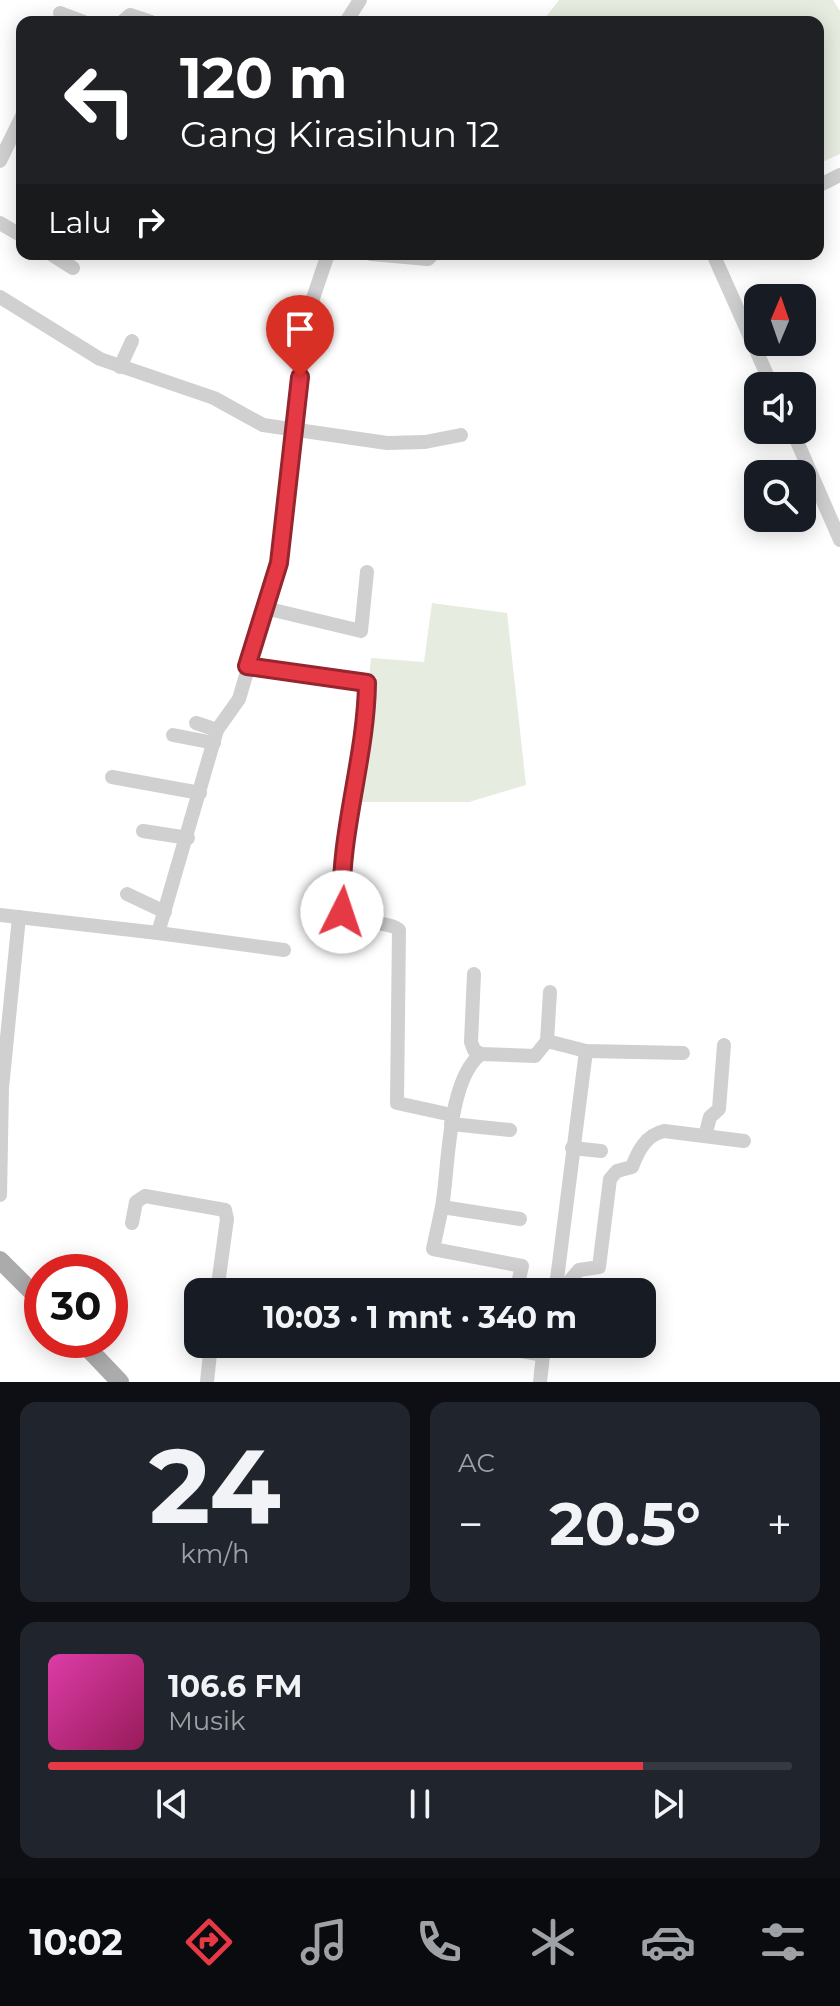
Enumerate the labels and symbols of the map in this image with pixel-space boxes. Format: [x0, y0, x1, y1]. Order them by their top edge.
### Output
north arrow [744, 284, 816, 356]
pin [266, 295, 334, 377]
position arrow [300, 870, 384, 954]
speed limit sign: 30 [24, 1254, 128, 1358]

